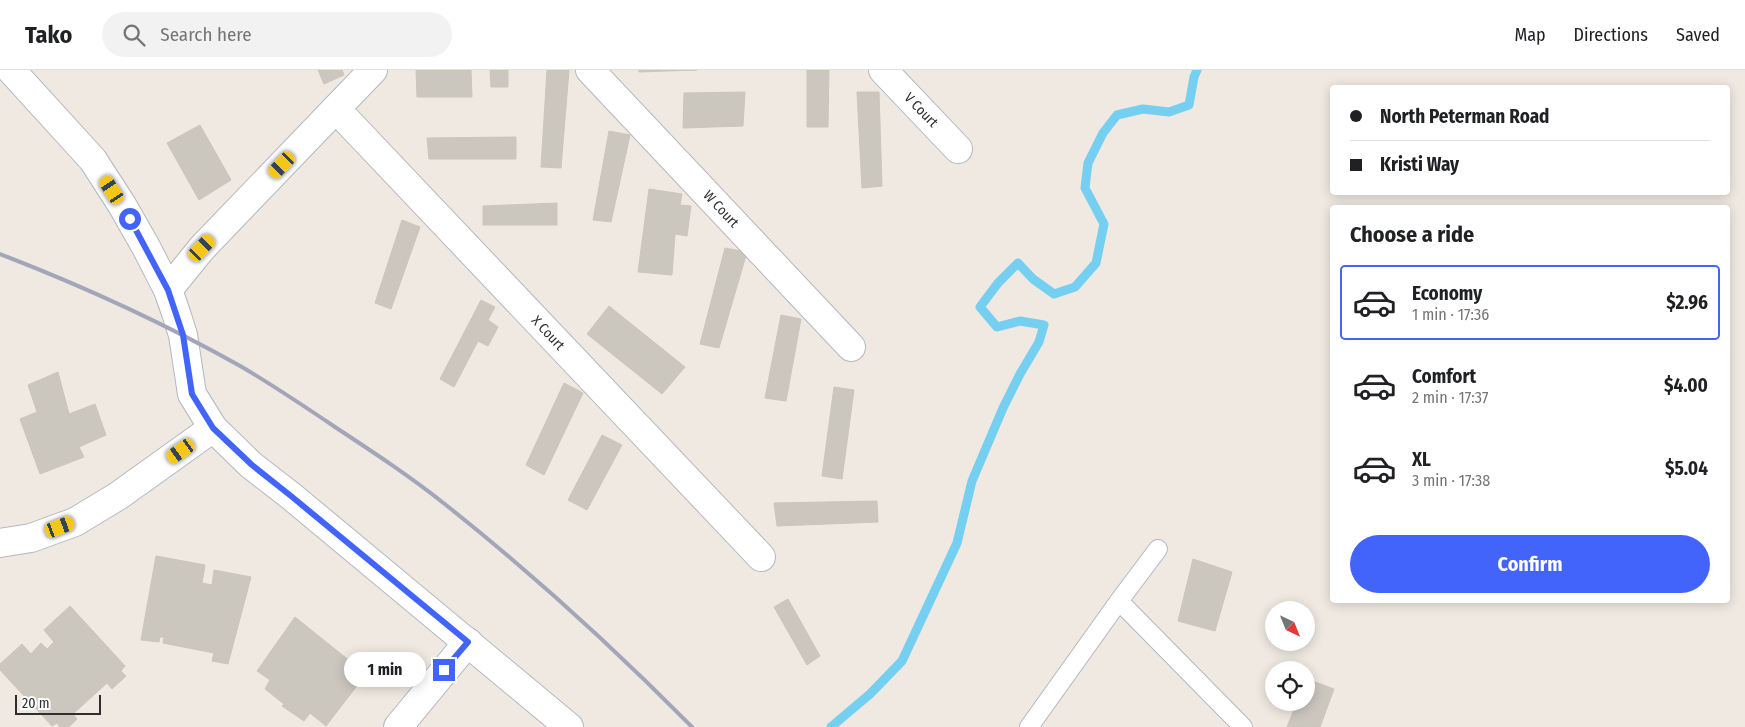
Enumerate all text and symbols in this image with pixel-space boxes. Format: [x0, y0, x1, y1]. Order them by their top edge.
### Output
search box [102, 12, 452, 57]
text: Tako [25, 21, 72, 49]
icon: search [120, 21, 148, 49]
text: Search here [160, 23, 252, 46]
text: Map [1514, 24, 1546, 46]
text: Directions [1574, 24, 1648, 46]
text: Saved [1676, 24, 1720, 46]
street label: V Court [901, 89, 942, 131]
text: North Peterman Road [1380, 105, 1549, 128]
car [266, 149, 297, 181]
text: Kristi Way [1380, 153, 1459, 176]
car [97, 173, 126, 207]
street label: W Court [700, 187, 743, 231]
route start [119, 208, 141, 230]
text: Choose a ride [1350, 221, 1474, 248]
car [186, 232, 217, 264]
icon: car [1352, 280, 1397, 325]
text: Economy [1412, 282, 1482, 305]
text: $2.96 [1666, 291, 1708, 314]
text: 1 min · 17:36 [1412, 305, 1489, 324]
street label: X Court [528, 312, 569, 354]
icon: car [1352, 363, 1397, 408]
text: Comfort [1412, 365, 1476, 388]
text: $4.00 [1664, 374, 1708, 397]
text: 2 min · 17:37 [1412, 388, 1488, 407]
car [164, 436, 197, 466]
icon: car [1352, 446, 1397, 491]
text: XL [1412, 448, 1431, 471]
text: $5.04 [1665, 457, 1708, 480]
text: 3 min · 17:38 [1412, 471, 1490, 490]
car [43, 515, 76, 539]
button: Confirm [1350, 535, 1710, 593]
north arrow [1265, 601, 1315, 651]
map controls [1265, 601, 1315, 711]
callout: 1 min [344, 652, 426, 688]
route end [433, 659, 455, 681]
text: 1 min [368, 660, 402, 679]
button: locate [1265, 661, 1315, 711]
scale bar [15, 692, 101, 715]
text: 20 m [22, 695, 50, 712]

